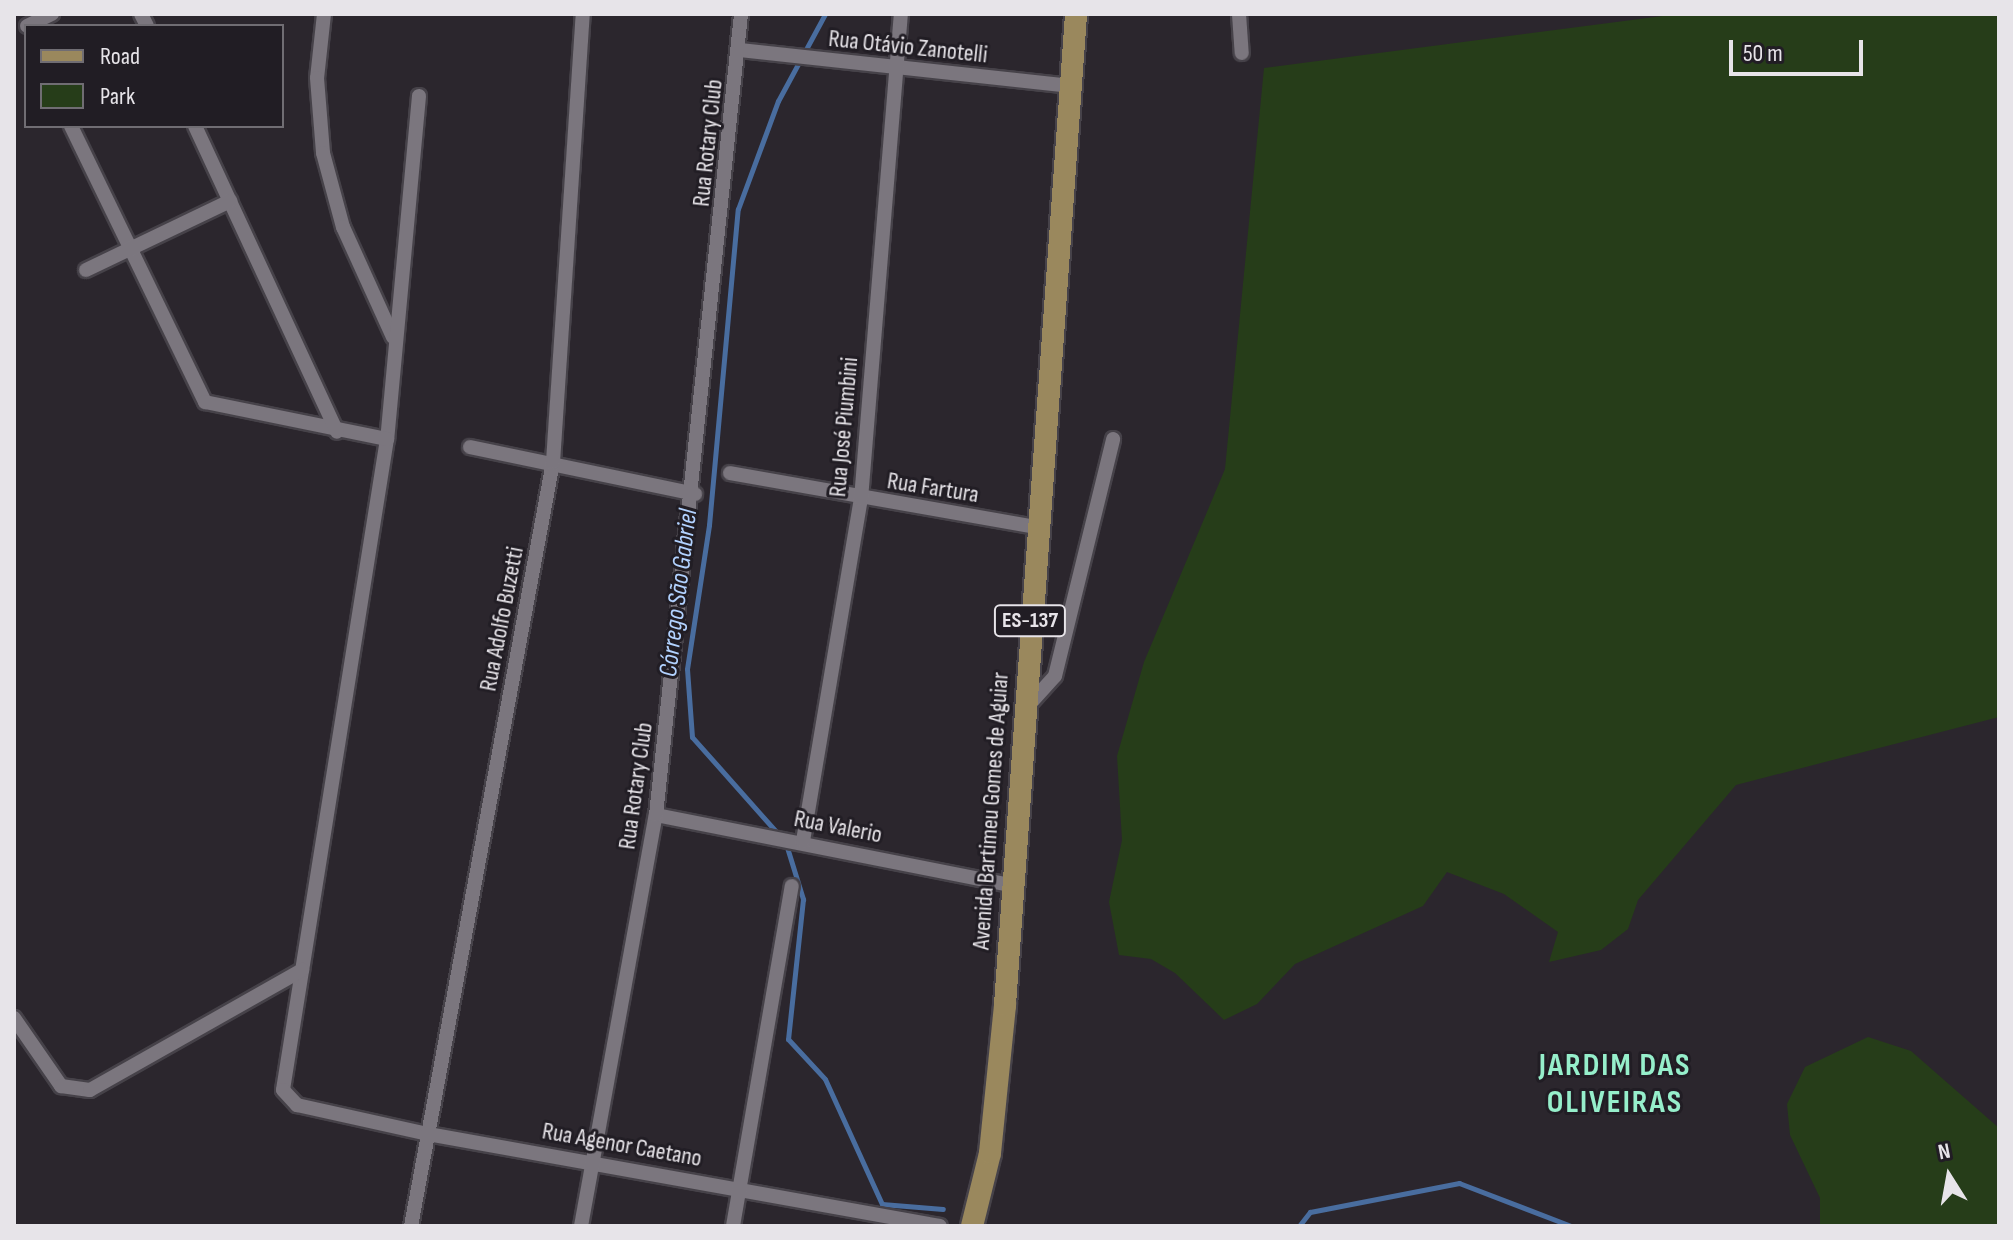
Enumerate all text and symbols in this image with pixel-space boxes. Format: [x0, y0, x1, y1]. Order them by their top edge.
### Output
legend [24, 24, 284, 128]
street label: Rua Otávio Zanotelli [827, 24, 989, 70]
scale bar [1733, 24, 1867, 74]
text: 50 m [1743, 39, 1783, 68]
text: Road [100, 42, 140, 71]
street label: Rua Rotary Club [687, 78, 729, 208]
text: Park [100, 82, 135, 111]
street label: Rua José Piumbini [824, 356, 864, 498]
street label: Rua Fartura [885, 467, 981, 509]
water label: Córrego São Gabriel [653, 507, 705, 679]
street label: Rua Adolfo Buzetti [474, 544, 530, 694]
road number: ES-137 [992, 603, 1068, 639]
street label: Avenida Bartimeu Gomes de Aguiar [967, 671, 1015, 951]
street label: Rua Rotary Club [613, 721, 659, 851]
street label: Rua Valerio [792, 804, 884, 850]
district label: JARDIM DAS OLIVEIRAS [1539, 1048, 1691, 1123]
street label: Rua Agenor Caetano [540, 1117, 704, 1173]
north arrow [1909, 1136, 1989, 1216]
text: N [1936, 1138, 1953, 1166]

